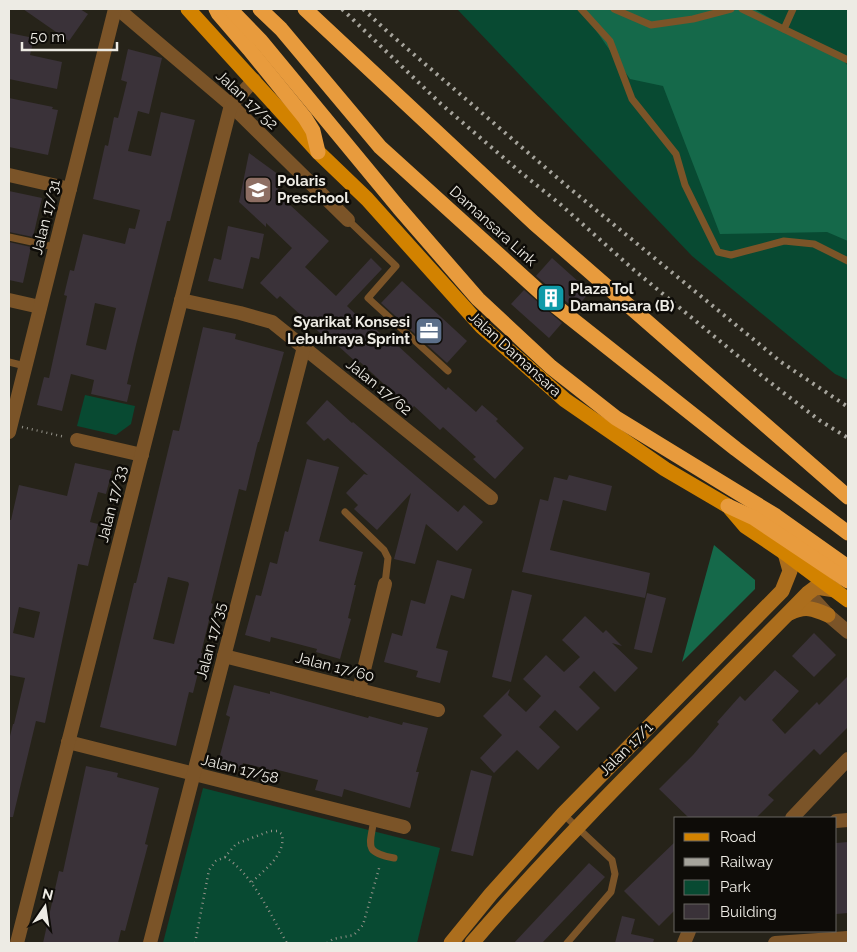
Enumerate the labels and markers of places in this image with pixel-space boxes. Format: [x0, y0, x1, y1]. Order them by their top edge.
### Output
place label: Polaris Preschool [277, 172, 349, 207]
school or university icon: Polaris Preschool [243, 175, 273, 205]
place label: Plaza Tol Damansara (B) [570, 280, 675, 315]
building icon: Plaza Tol Damansara (B) [536, 283, 566, 313]
place label: Syarikat Konsesi Lebuhraya Sprint [287, 313, 410, 348]
office icon: Syarikat Konsesi Lebuhraya Sprint [414, 316, 444, 346]

